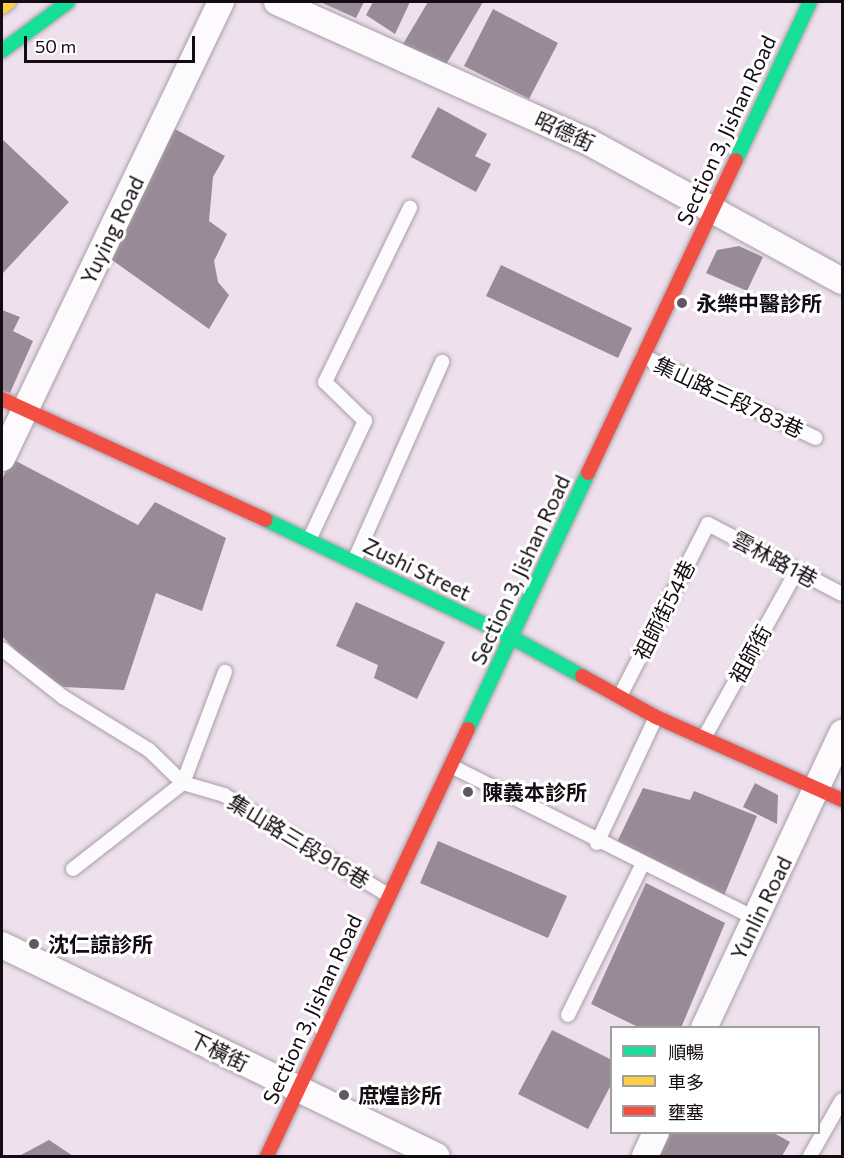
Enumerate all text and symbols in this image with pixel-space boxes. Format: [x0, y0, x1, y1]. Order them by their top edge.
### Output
scale bar [27, 24, 198, 62]
street label: Section 3, Jishan Road [671, 31, 781, 229]
text: 50 m [35, 35, 76, 57]
street label: 昭德街 [531, 106, 599, 156]
street label: Yuying Road [75, 172, 149, 288]
place label: 永樂中醫診所 [696, 290, 822, 316]
marker: 永樂中醫診所 [673, 294, 691, 312]
street label: 集山路三段783巷 [650, 351, 808, 443]
street label: Section 3, Jishan Road [465, 471, 575, 669]
street label: 雲林路1巷 [728, 526, 822, 592]
street label: Zushi Street [359, 532, 475, 606]
street label: 祖師街54巷 [628, 556, 700, 664]
street label: 祖師街 [724, 620, 776, 688]
place label: 陳義本診所 [482, 779, 587, 805]
marker: 陳義本診所 [459, 783, 477, 801]
street label: 集山路三段916巷 [224, 789, 374, 893]
street label: Yunlin Road [725, 852, 797, 964]
street label: Section 3, Jishan Road [257, 910, 367, 1108]
place label: 沈仁諒診所 [48, 931, 153, 957]
marker: 沈仁諒診所 [25, 935, 43, 953]
street label: 下橫街 [185, 1026, 253, 1076]
legend [610, 1026, 820, 1134]
text: 順暢 [668, 1041, 704, 1063]
text: 車多 [668, 1071, 704, 1093]
place label: 庶煌診所 [358, 1082, 442, 1108]
marker: 庶煌診所 [335, 1086, 353, 1104]
text: 壅塞 [668, 1101, 704, 1123]

